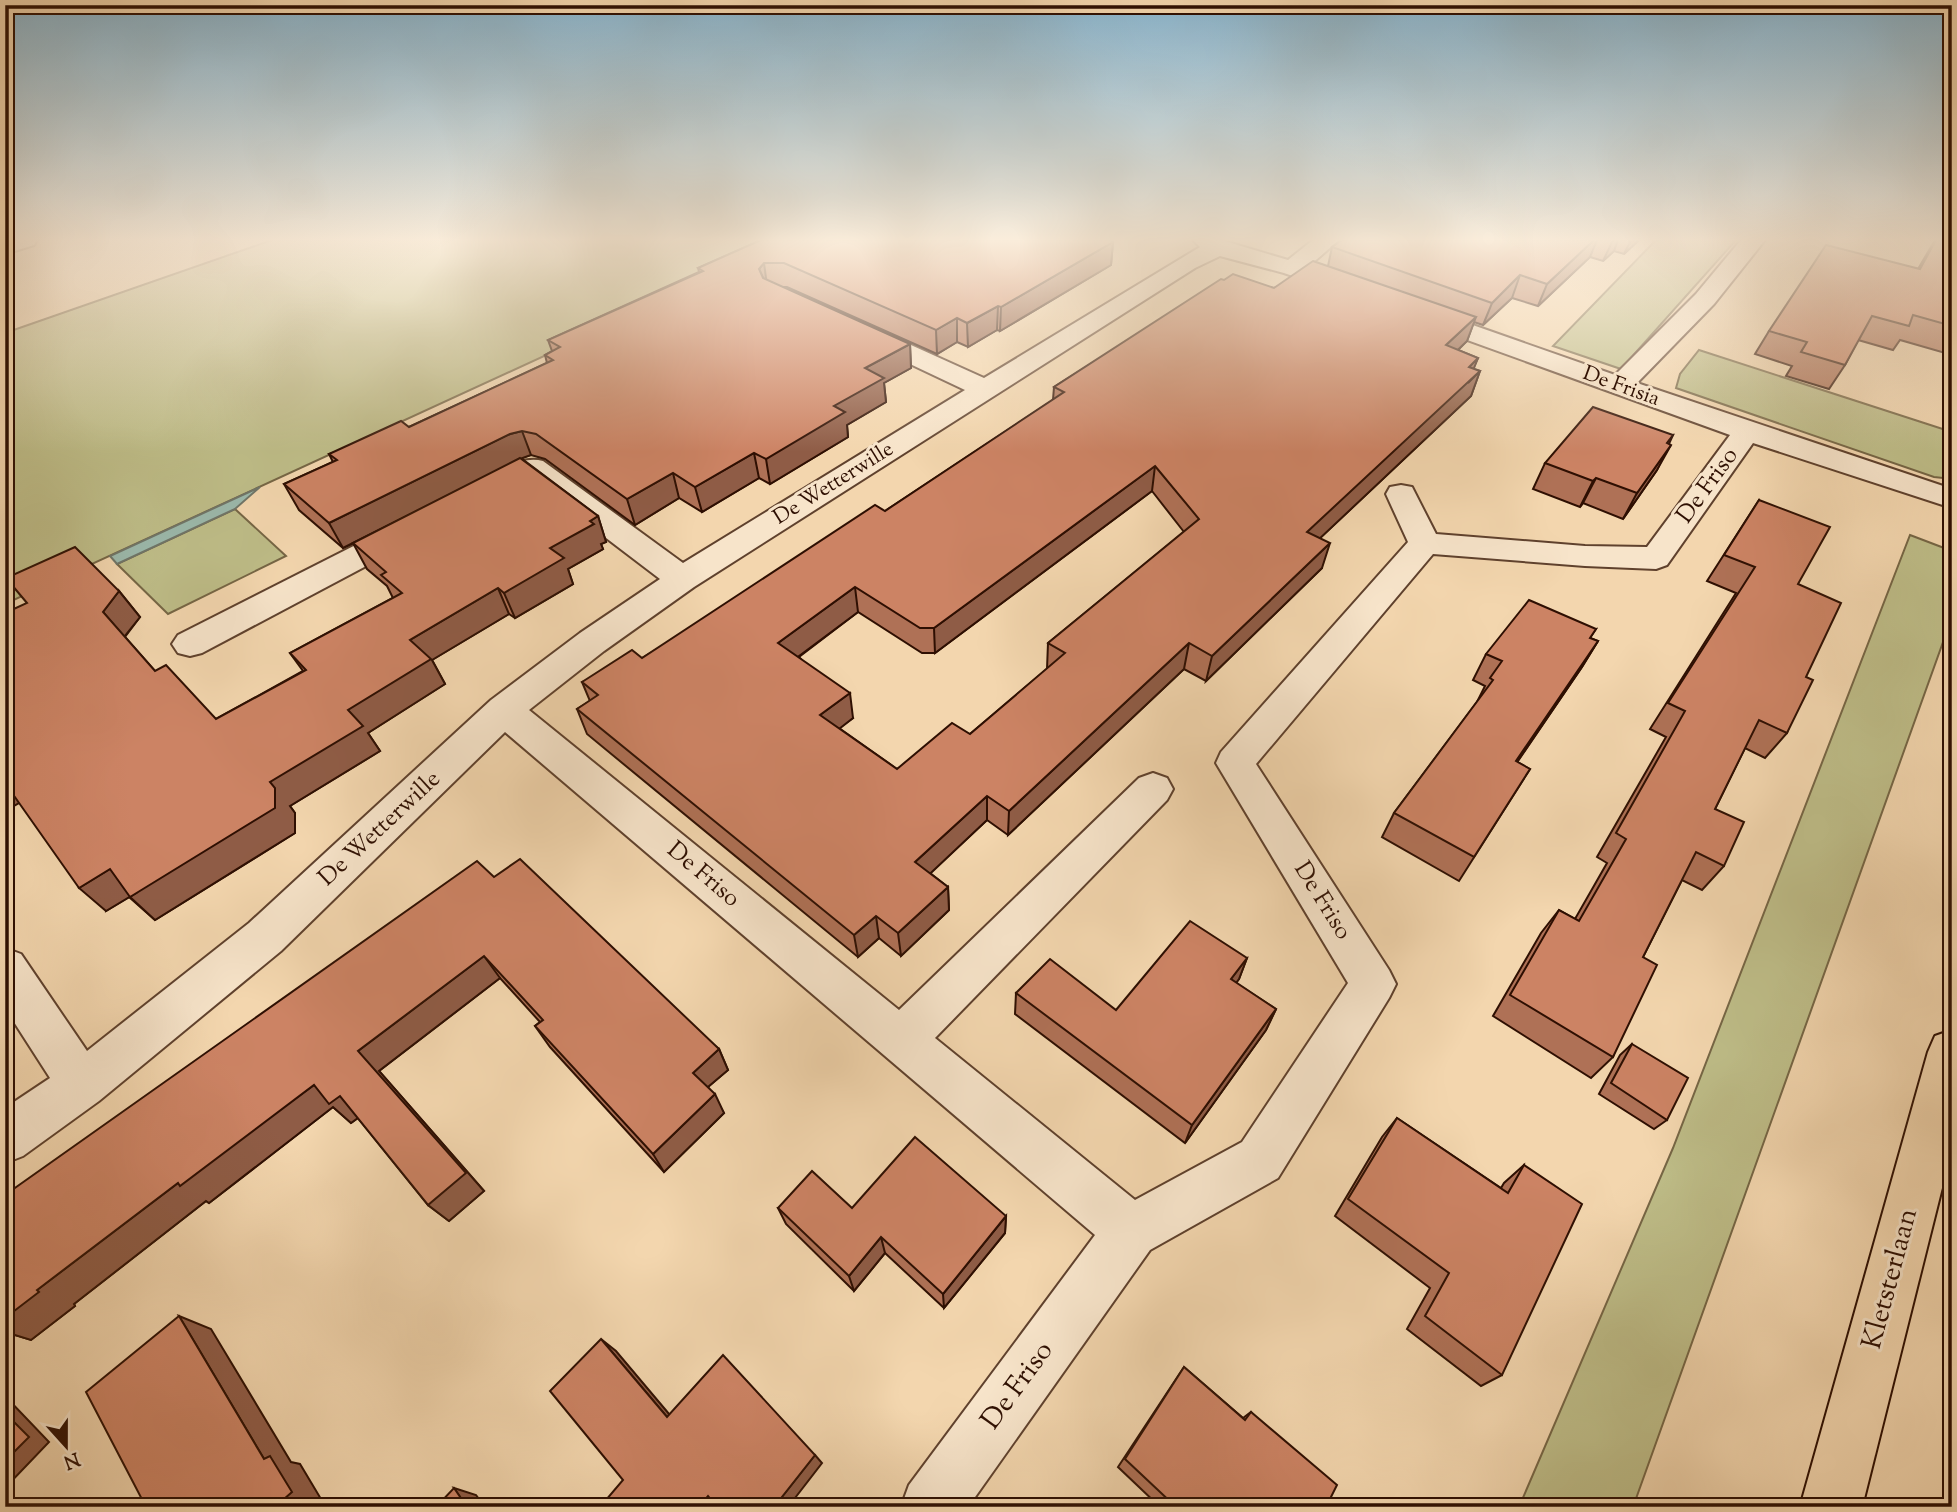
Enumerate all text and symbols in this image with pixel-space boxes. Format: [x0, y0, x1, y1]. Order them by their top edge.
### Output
street label: De Frisia [1578, 359, 1664, 415]
street label: De Wetterwille [768, 435, 900, 533]
street label: De Friso [1669, 441, 1747, 531]
street label: De Wetterwille [311, 763, 449, 895]
street label: De Friso [659, 834, 747, 916]
street label: De Friso [1285, 855, 1359, 947]
street label: Kletsterlaan [1853, 1204, 1929, 1354]
street label: De Friso [972, 1333, 1064, 1439]
north arrow [32, 1410, 102, 1480]
text: N [59, 1444, 83, 1475]

